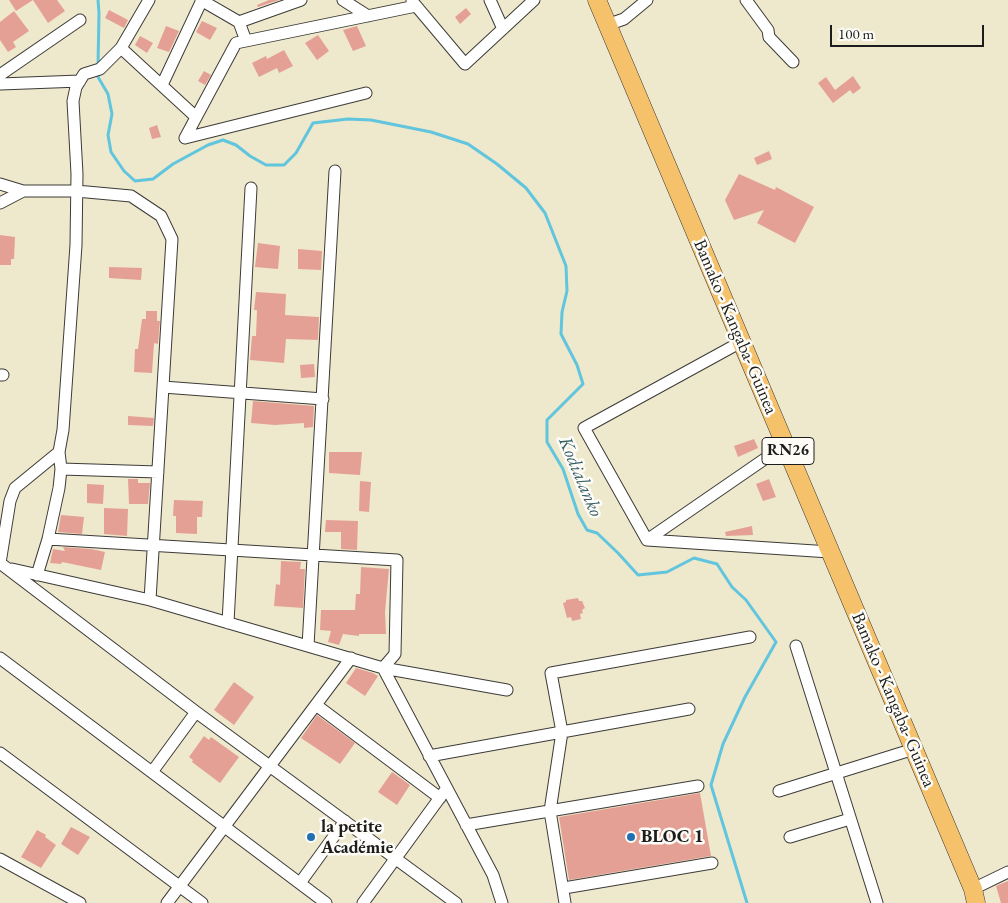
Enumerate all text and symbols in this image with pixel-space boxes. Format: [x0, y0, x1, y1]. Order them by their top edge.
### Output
scale bar [833, 15, 987, 47]
text: 100 m [838, 24, 874, 43]
street label: Bamako - Kangaba- Guinea [688, 236, 782, 418]
water label: Kodialanko [553, 434, 607, 520]
road number: RN26 [762, 438, 814, 464]
street label: Bamako - Kangaba- Guinea [846, 609, 940, 791]
place label: la petite Académie [321, 816, 393, 859]
place label: BLOC 1 [641, 826, 703, 848]
marker: la petite Académie [305, 831, 317, 843]
marker: BLOC 1 [625, 831, 637, 843]

